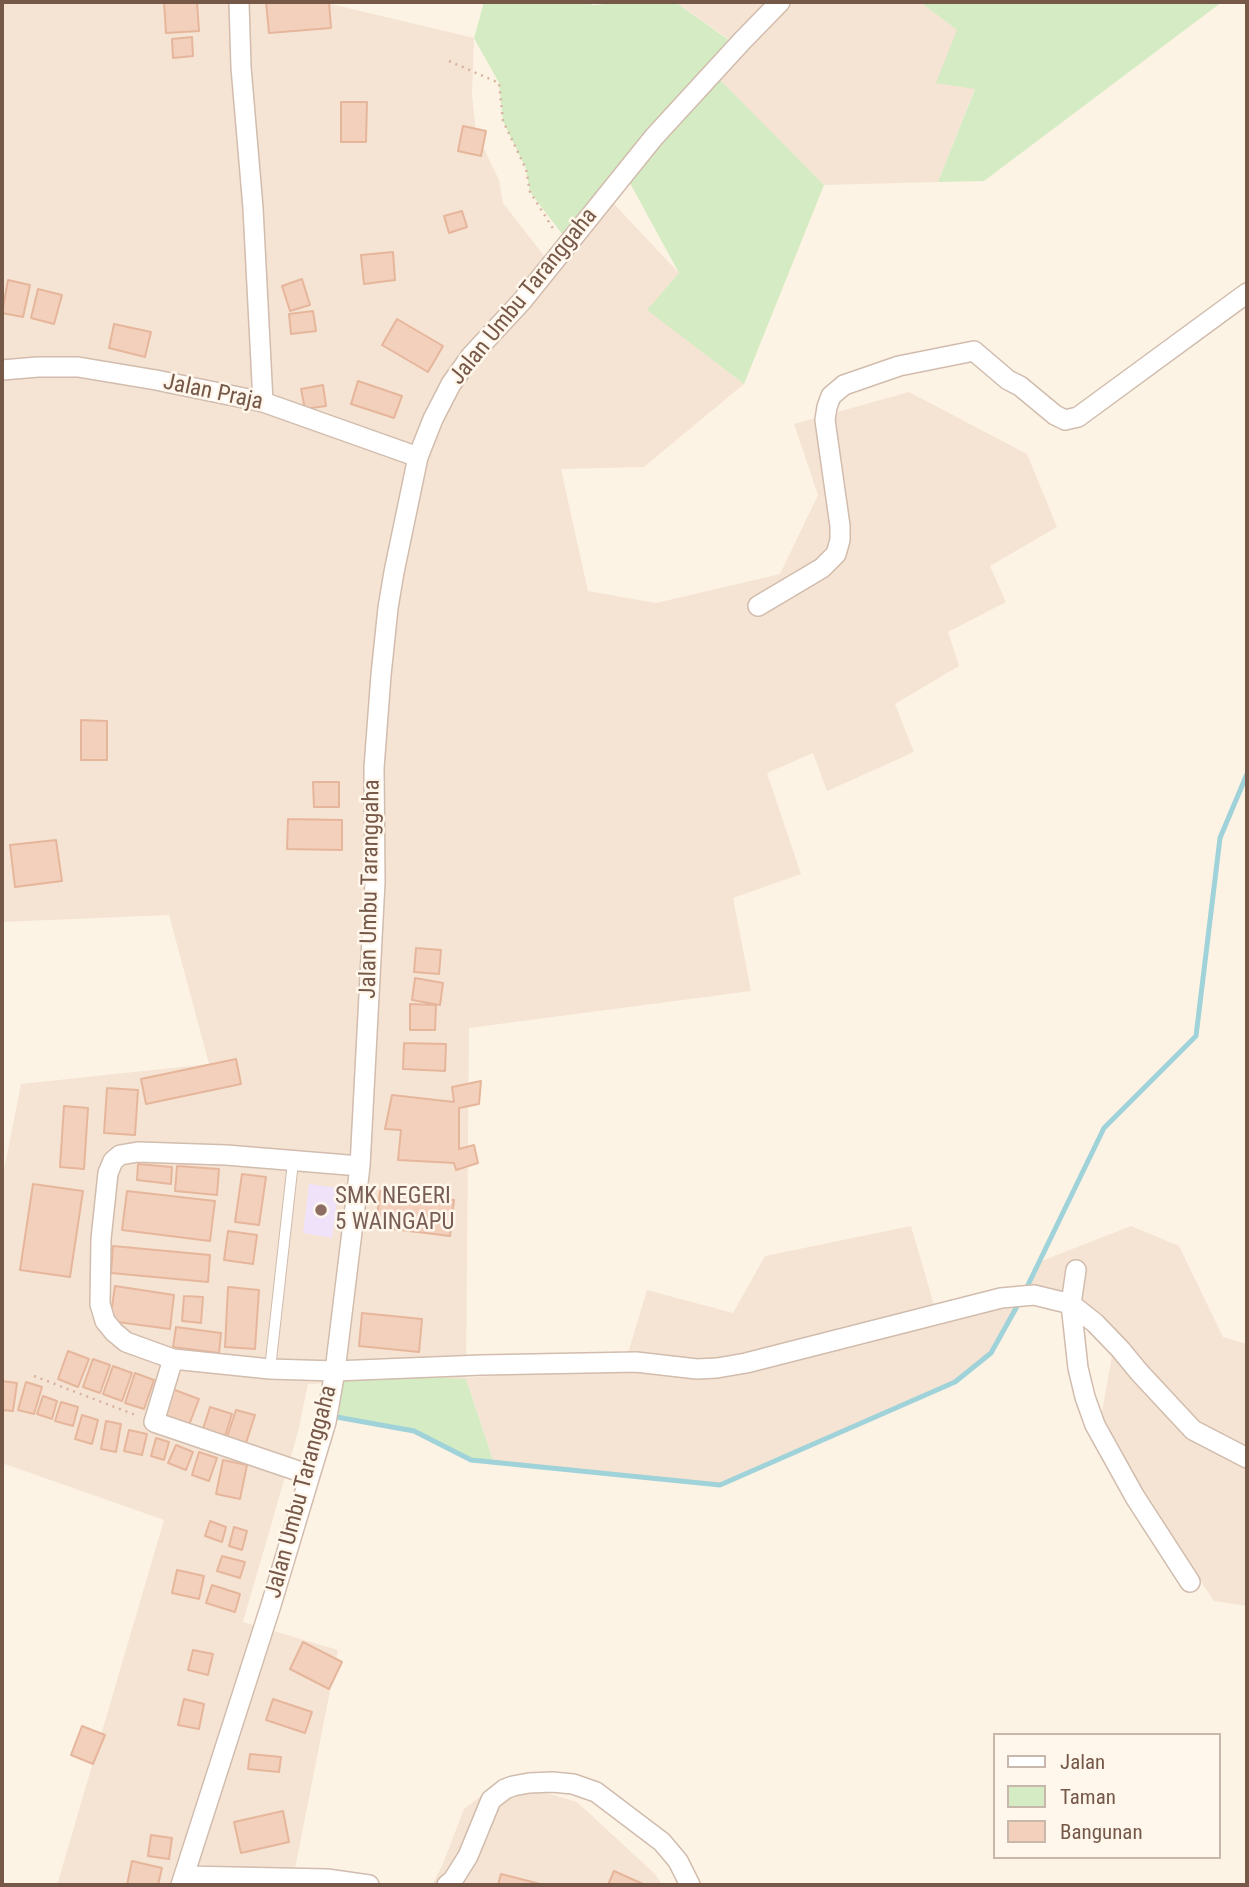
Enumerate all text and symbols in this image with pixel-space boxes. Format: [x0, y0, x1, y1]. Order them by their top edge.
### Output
street label: Jalan Umbu Taranggaha [444, 203, 604, 391]
street label: Jalan Praja [161, 369, 265, 417]
street label: Jalan Umbu Taranggaha [355, 779, 387, 999]
place label: SMK NEGERI 5 WAINGAPU [335, 1183, 454, 1237]
marker: SMK NEGERI 5 WAINGAPU [313, 1202, 329, 1218]
street label: Jalan Umbu Taranggaha [260, 1383, 344, 1601]
legend [993, 1733, 1221, 1859]
text: Jalan [1060, 1750, 1105, 1774]
text: Taman [1060, 1785, 1116, 1809]
text: Bangunan [1060, 1820, 1143, 1844]

